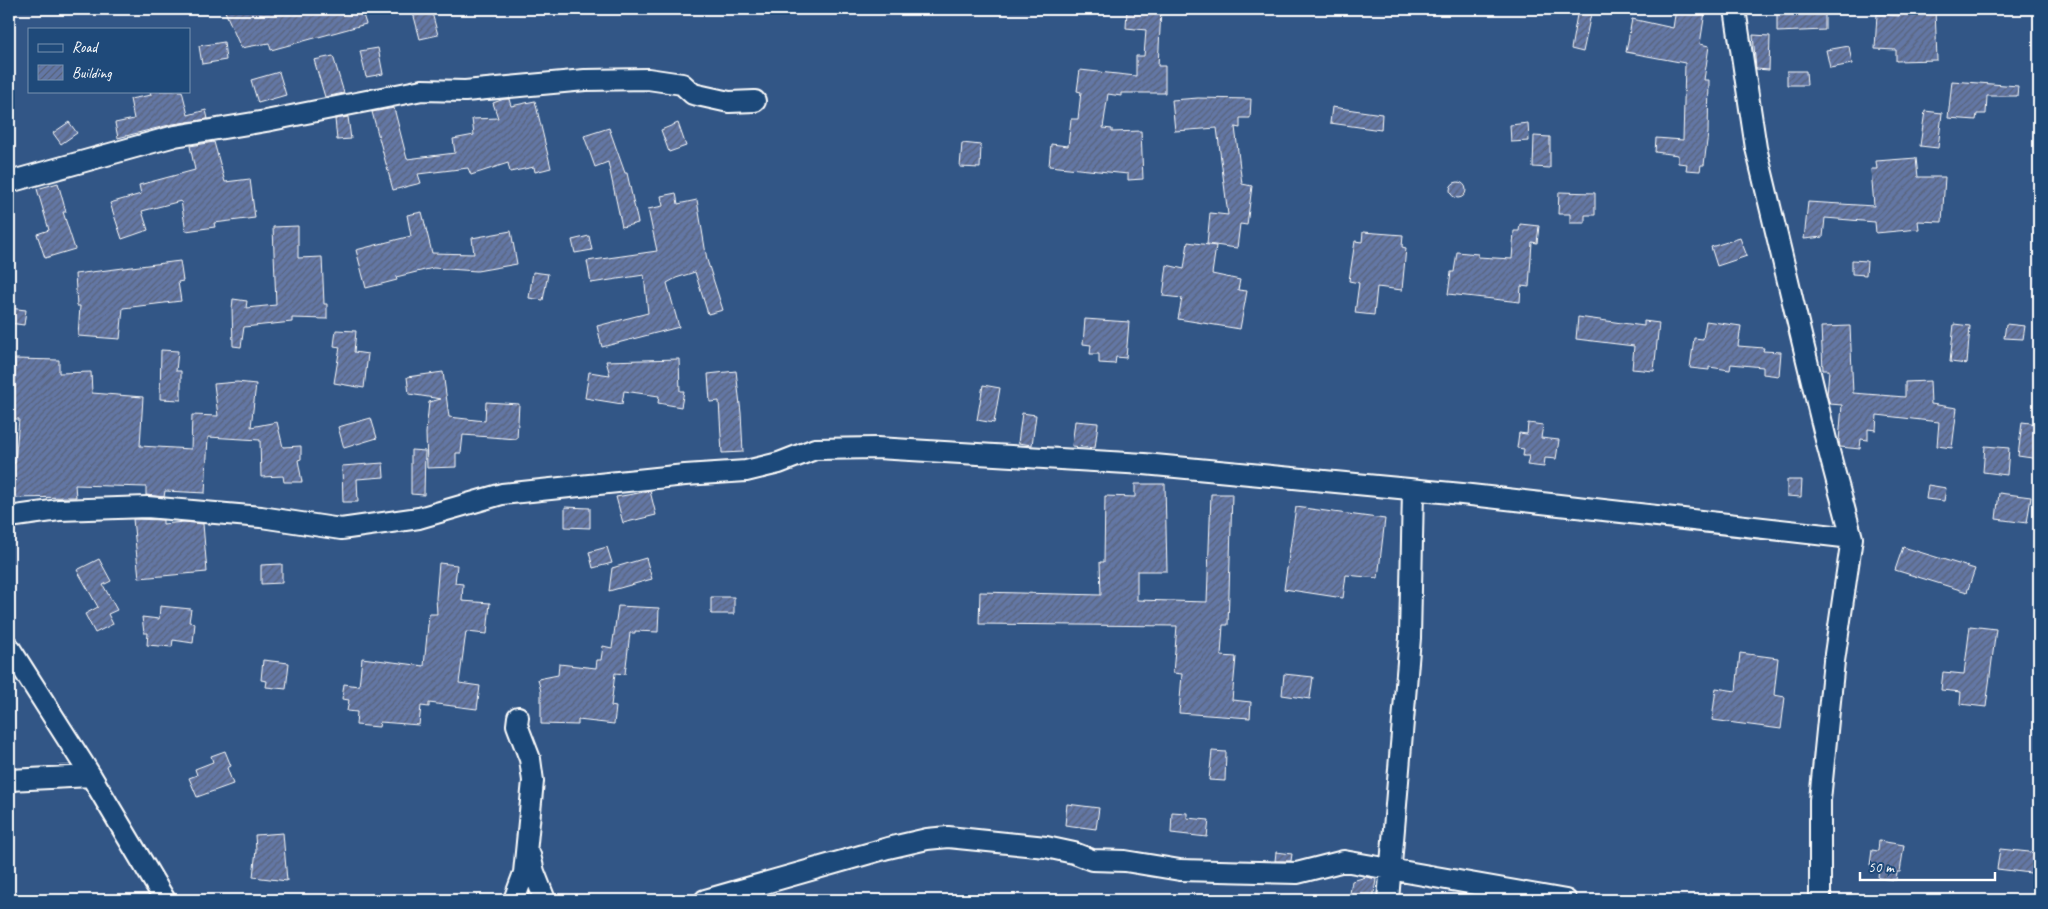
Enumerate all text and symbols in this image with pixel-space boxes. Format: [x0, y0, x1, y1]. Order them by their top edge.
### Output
legend [28, 28, 190, 92]
text: Road [72, 38, 99, 57]
text: Building [72, 64, 112, 83]
scale bar [1860, 849, 1996, 881]
text: 50 m [1868, 858, 1895, 877]

